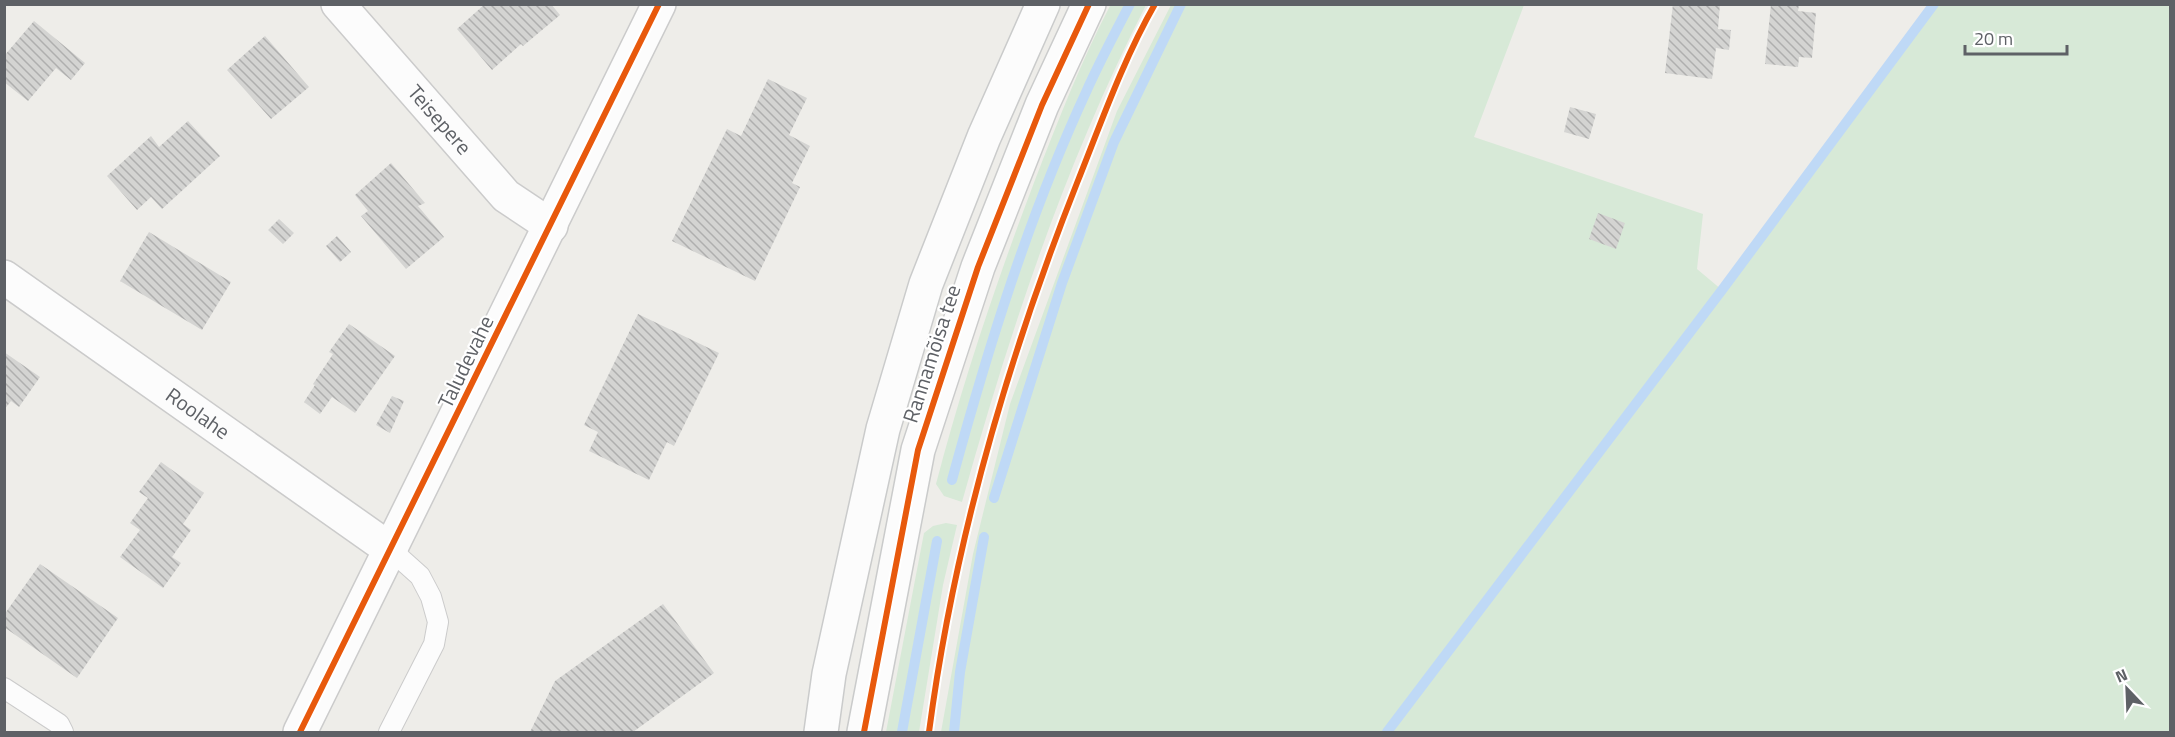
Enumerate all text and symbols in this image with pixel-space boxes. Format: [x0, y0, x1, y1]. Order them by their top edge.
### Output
scale bar [1965, 18, 2067, 56]
text: 20 m [1974, 25, 2013, 52]
street label: Teisepere [400, 77, 480, 161]
street label: Rannamõisa tee [894, 281, 968, 427]
street label: Taludevahe [429, 310, 501, 413]
street label: Roolahe [160, 379, 237, 447]
north arrow [2097, 659, 2157, 719]
text: N [2111, 662, 2131, 688]

